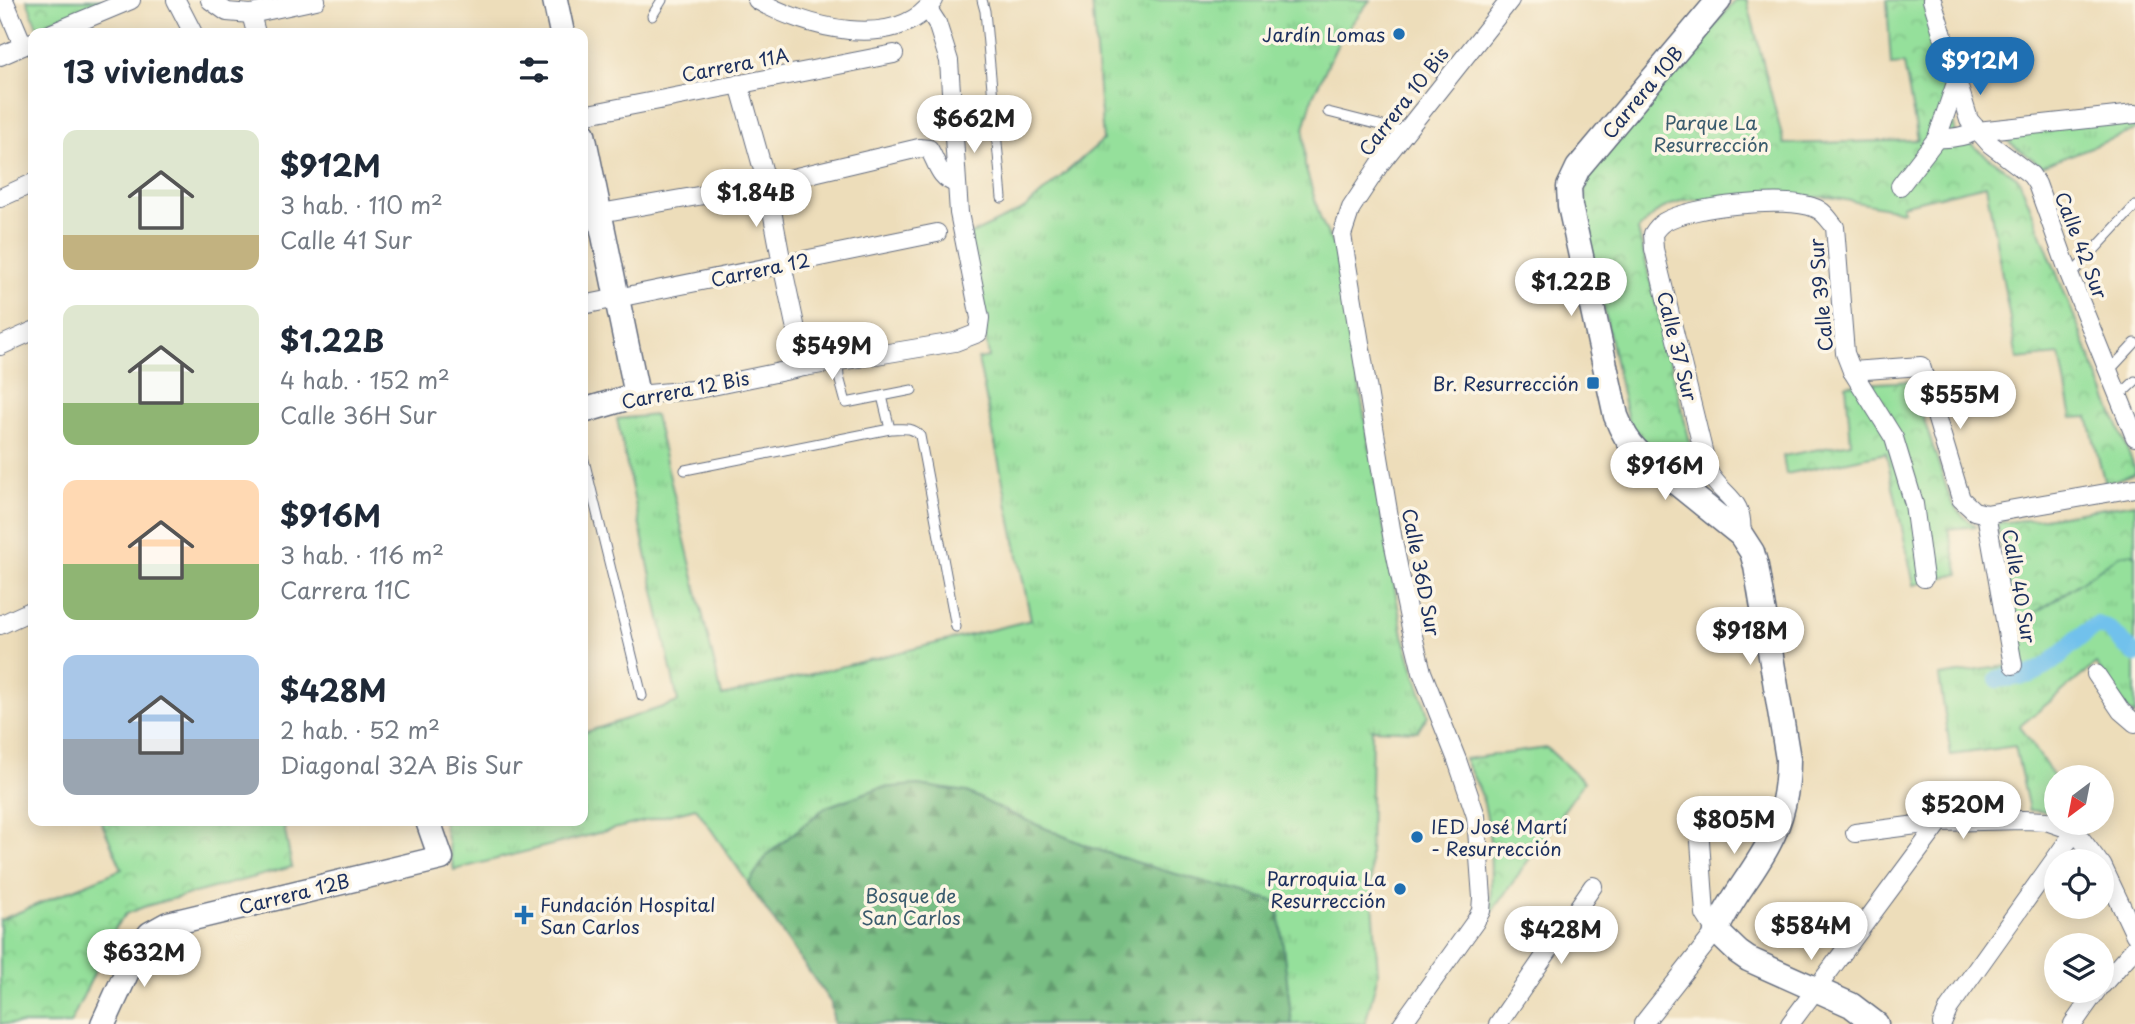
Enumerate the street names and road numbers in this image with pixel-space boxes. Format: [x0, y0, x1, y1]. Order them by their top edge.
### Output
street label: Carrera 11A [679, 40, 791, 88]
street label: Carrera 10 Bis [1351, 40, 1455, 162]
street label: Carrera 10B [1595, 40, 1689, 144]
street label: Calle 42 Sur [2049, 187, 2115, 303]
street label: Calle 39 Sur [1801, 237, 1839, 353]
street label: Carrera 12 [708, 245, 812, 293]
street label: Calle 37 Sur [1651, 288, 1705, 404]
street label: Carrera 12 Bis [619, 363, 751, 415]
street label: Calle 36D Sur [1396, 506, 1448, 638]
street label: Calle 40 Sur [1996, 527, 2044, 645]
street label: Carrera 12B [236, 866, 352, 920]

